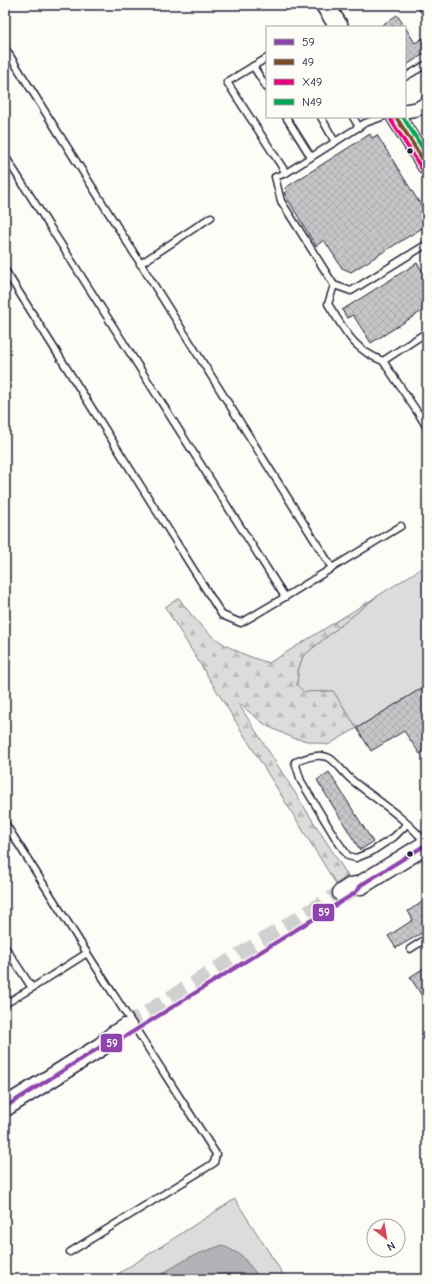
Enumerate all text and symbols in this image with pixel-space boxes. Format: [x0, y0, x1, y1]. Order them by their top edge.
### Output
legend [266, 26, 406, 118]
text: 59 [302, 35, 315, 49]
text: 49 [302, 55, 314, 69]
text: X49 [302, 75, 322, 89]
text: N49 [302, 95, 322, 109]
unlabelled marker [405, 146, 415, 156]
unlabelled marker [405, 849, 415, 859]
line badge: 59 [312, 903, 335, 922]
text: 59 [318, 906, 330, 919]
line badge: 59 [100, 1033, 123, 1053]
text: 59 [106, 1037, 118, 1050]
north arrow [366, 1218, 406, 1258]
text: N [384, 1239, 397, 1254]

